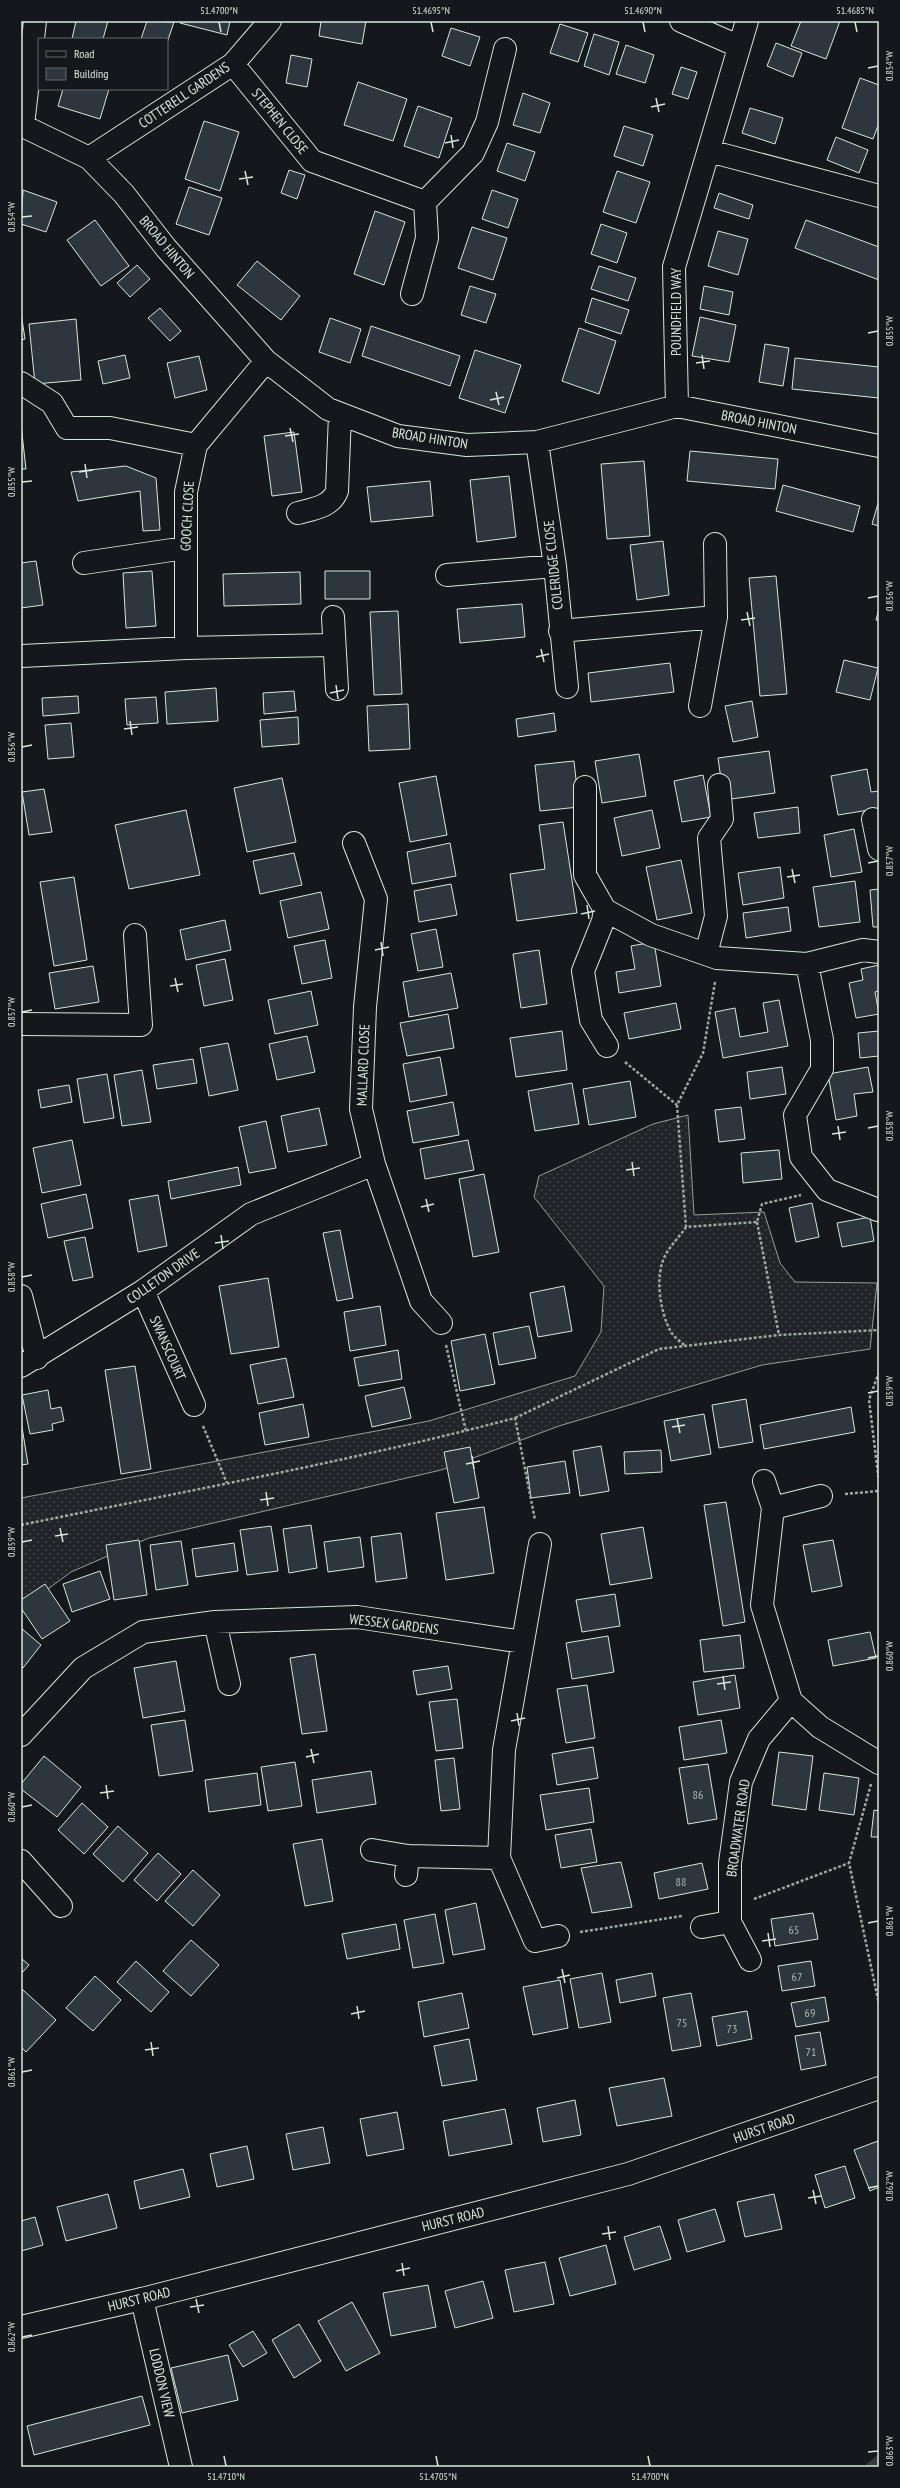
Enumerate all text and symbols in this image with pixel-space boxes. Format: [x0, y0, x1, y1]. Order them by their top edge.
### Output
text: 51.4700°N [200, 4, 238, 17]
text: 51.4695°N [412, 4, 450, 17]
text: 51.4690°N [624, 4, 662, 17]
text: 51.4685°N [836, 4, 874, 17]
legend [38, 38, 168, 90]
text: Road [74, 46, 94, 61]
text: 0.854°W [883, 51, 896, 81]
street label: COTTERELL GARDENS [135, 58, 233, 132]
text: Building [74, 66, 109, 81]
street label: STEPHEN CLOSE [248, 84, 312, 158]
text: 0.854°W [5, 202, 18, 232]
street label: BROAD HINTON [136, 212, 198, 282]
street label: POUNDFIELD WAY [667, 267, 685, 356]
text: 0.855°W [883, 316, 896, 346]
street label: BROAD HINTON [720, 406, 798, 438]
street label: BROAD HINTON [391, 423, 469, 453]
text: 0.855°W [5, 467, 18, 497]
street label: GOOCH CLOSE [176, 480, 198, 552]
street label: COLERIDGE CLOSE [539, 519, 567, 611]
text: 0.856°W [883, 581, 896, 611]
text: 0.856°W [5, 732, 18, 762]
text: 0.857°W [883, 846, 896, 876]
text: 0.857°W [5, 997, 18, 1027]
street label: MALLARD CLOSE [353, 1024, 373, 1106]
text: 0.858°W [883, 1111, 896, 1141]
street label: COLLETON DRIVE [123, 1244, 203, 1308]
text: 0.858°W [5, 1262, 18, 1292]
street label: SWANSCOURT [146, 1313, 190, 1384]
text: 0.859°W [883, 1376, 896, 1406]
text: 0.859°W [5, 1527, 18, 1557]
street label: WESSEX GARDENS [348, 1610, 440, 1638]
text: 0.860°W [883, 1641, 896, 1671]
street label: BROADWATER ROAD [722, 1778, 754, 1878]
house number: 86 [693, 1787, 703, 1802]
text: 0.860°W [5, 1792, 18, 1822]
house number: 88 [676, 1874, 686, 1889]
text: 0.861°W [883, 1906, 896, 1936]
house number: 65 [789, 1922, 799, 1937]
house number: 67 [792, 1969, 802, 1984]
house number: 69 [805, 2005, 815, 2020]
house number: 75 [677, 2015, 687, 2030]
house number: 73 [727, 2021, 737, 2036]
house number: 71 [806, 2044, 816, 2059]
text: 0.861°W [5, 2057, 18, 2087]
street label: HURST ROAD [731, 2109, 797, 2147]
text: 0.862°W [883, 2171, 896, 2201]
street label: HURST ROAD [420, 2203, 486, 2235]
street label: HURST ROAD [106, 2283, 172, 2315]
text: 0.862°W [5, 2322, 18, 2352]
street label: LODDON VIEW [145, 2347, 179, 2420]
text: 0.863°W [883, 2436, 896, 2466]
text: 51.4710°N [207, 2470, 245, 2483]
text: 51.4705°N [419, 2470, 457, 2483]
text: 51.4700°N [631, 2470, 669, 2483]

